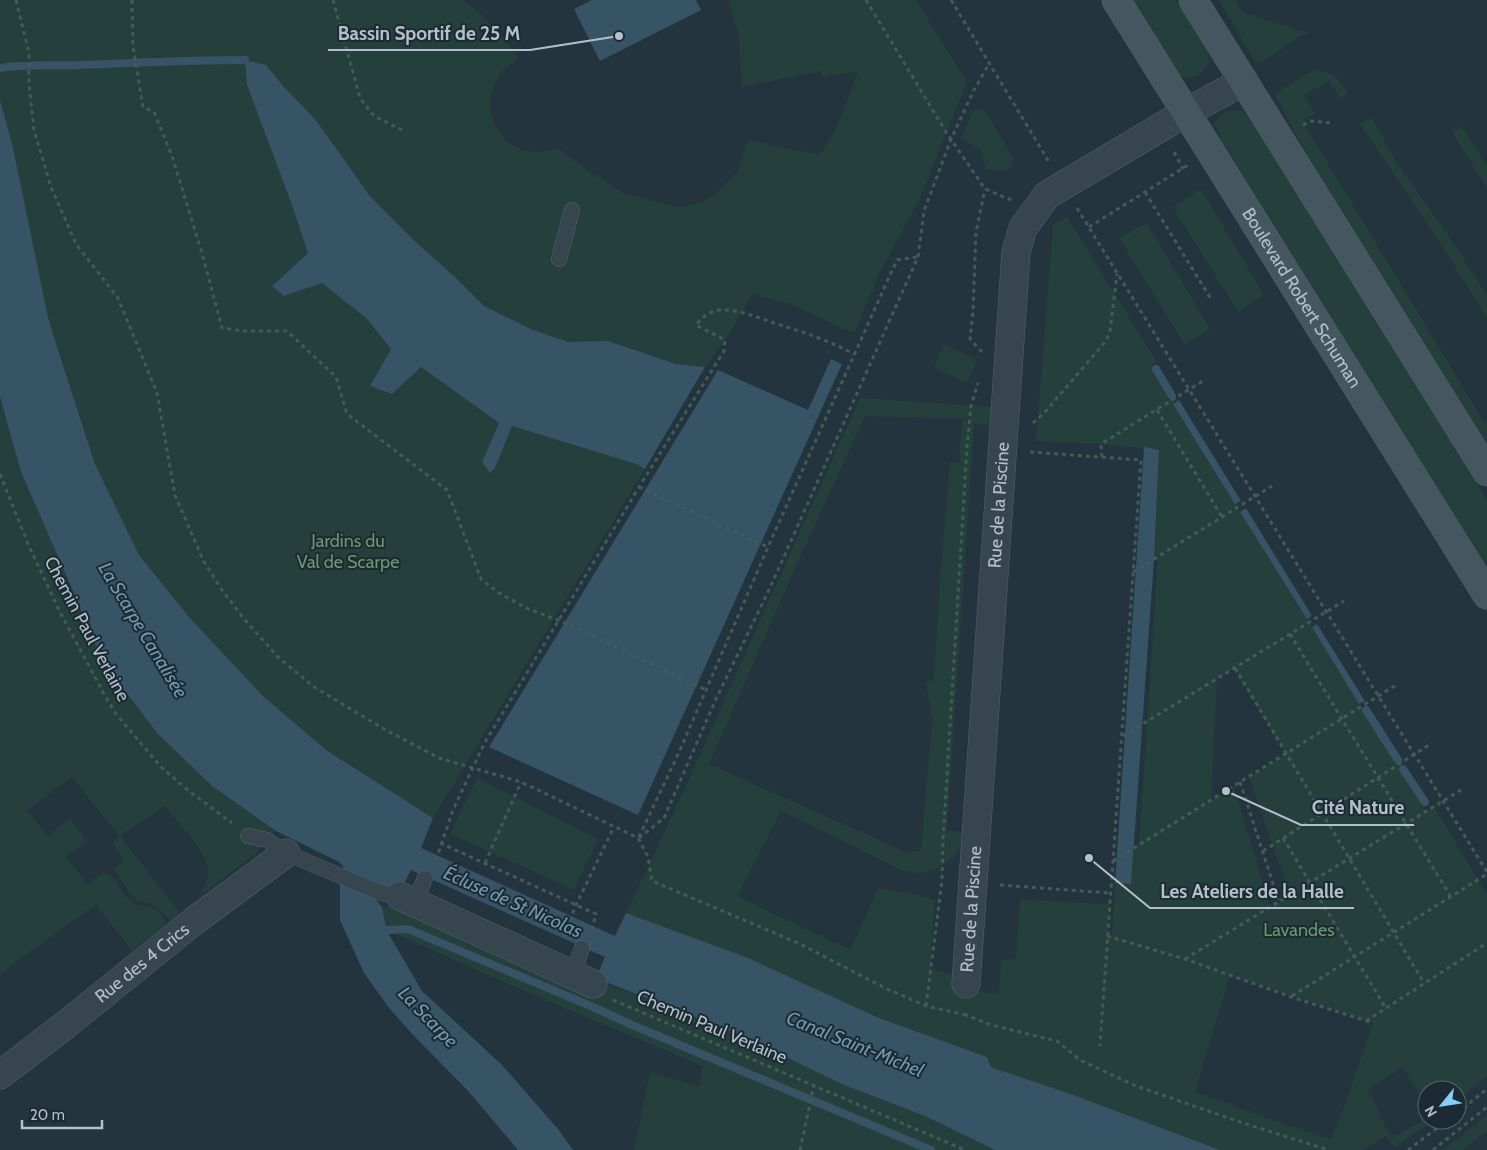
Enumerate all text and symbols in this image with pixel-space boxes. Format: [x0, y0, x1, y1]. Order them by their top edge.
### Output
callout: Bassin Sportif de 25 M [328, 16, 530, 50]
text: Bassin Sportif de 25 M [338, 22, 520, 45]
street label: Boulevard Robert Schuman [1237, 204, 1366, 392]
street label: Rue de la Piscine [983, 441, 1014, 569]
park label: Jardins du Val de Scarpe [297, 530, 399, 573]
street label: Chemin Paul Verlaine [39, 553, 135, 705]
water label: La Scarpe Canalisée [93, 558, 193, 702]
callout: Cité Nature [1301, 791, 1414, 825]
text: Cité Nature [1312, 796, 1405, 819]
street label: Rue de la Piscine [956, 845, 986, 973]
water label: Écluse de St Nicolas [440, 859, 587, 943]
callout: Les Ateliers de la Halle [1150, 874, 1354, 908]
text: Les Ateliers de la Halle [1160, 880, 1344, 903]
street label: Rue des 4 Crics [91, 918, 194, 1008]
park label: Lavandes [1263, 919, 1335, 941]
water label: La Scarpe [393, 982, 463, 1052]
street label: Chemin Paul Verlaine [634, 985, 790, 1069]
water label: Canal Saint-Michel [783, 1006, 927, 1082]
north arrow [1417, 1080, 1467, 1130]
scale bar [22, 1098, 102, 1130]
text: N [1420, 1103, 1441, 1120]
text: 20 m [30, 1106, 65, 1124]

